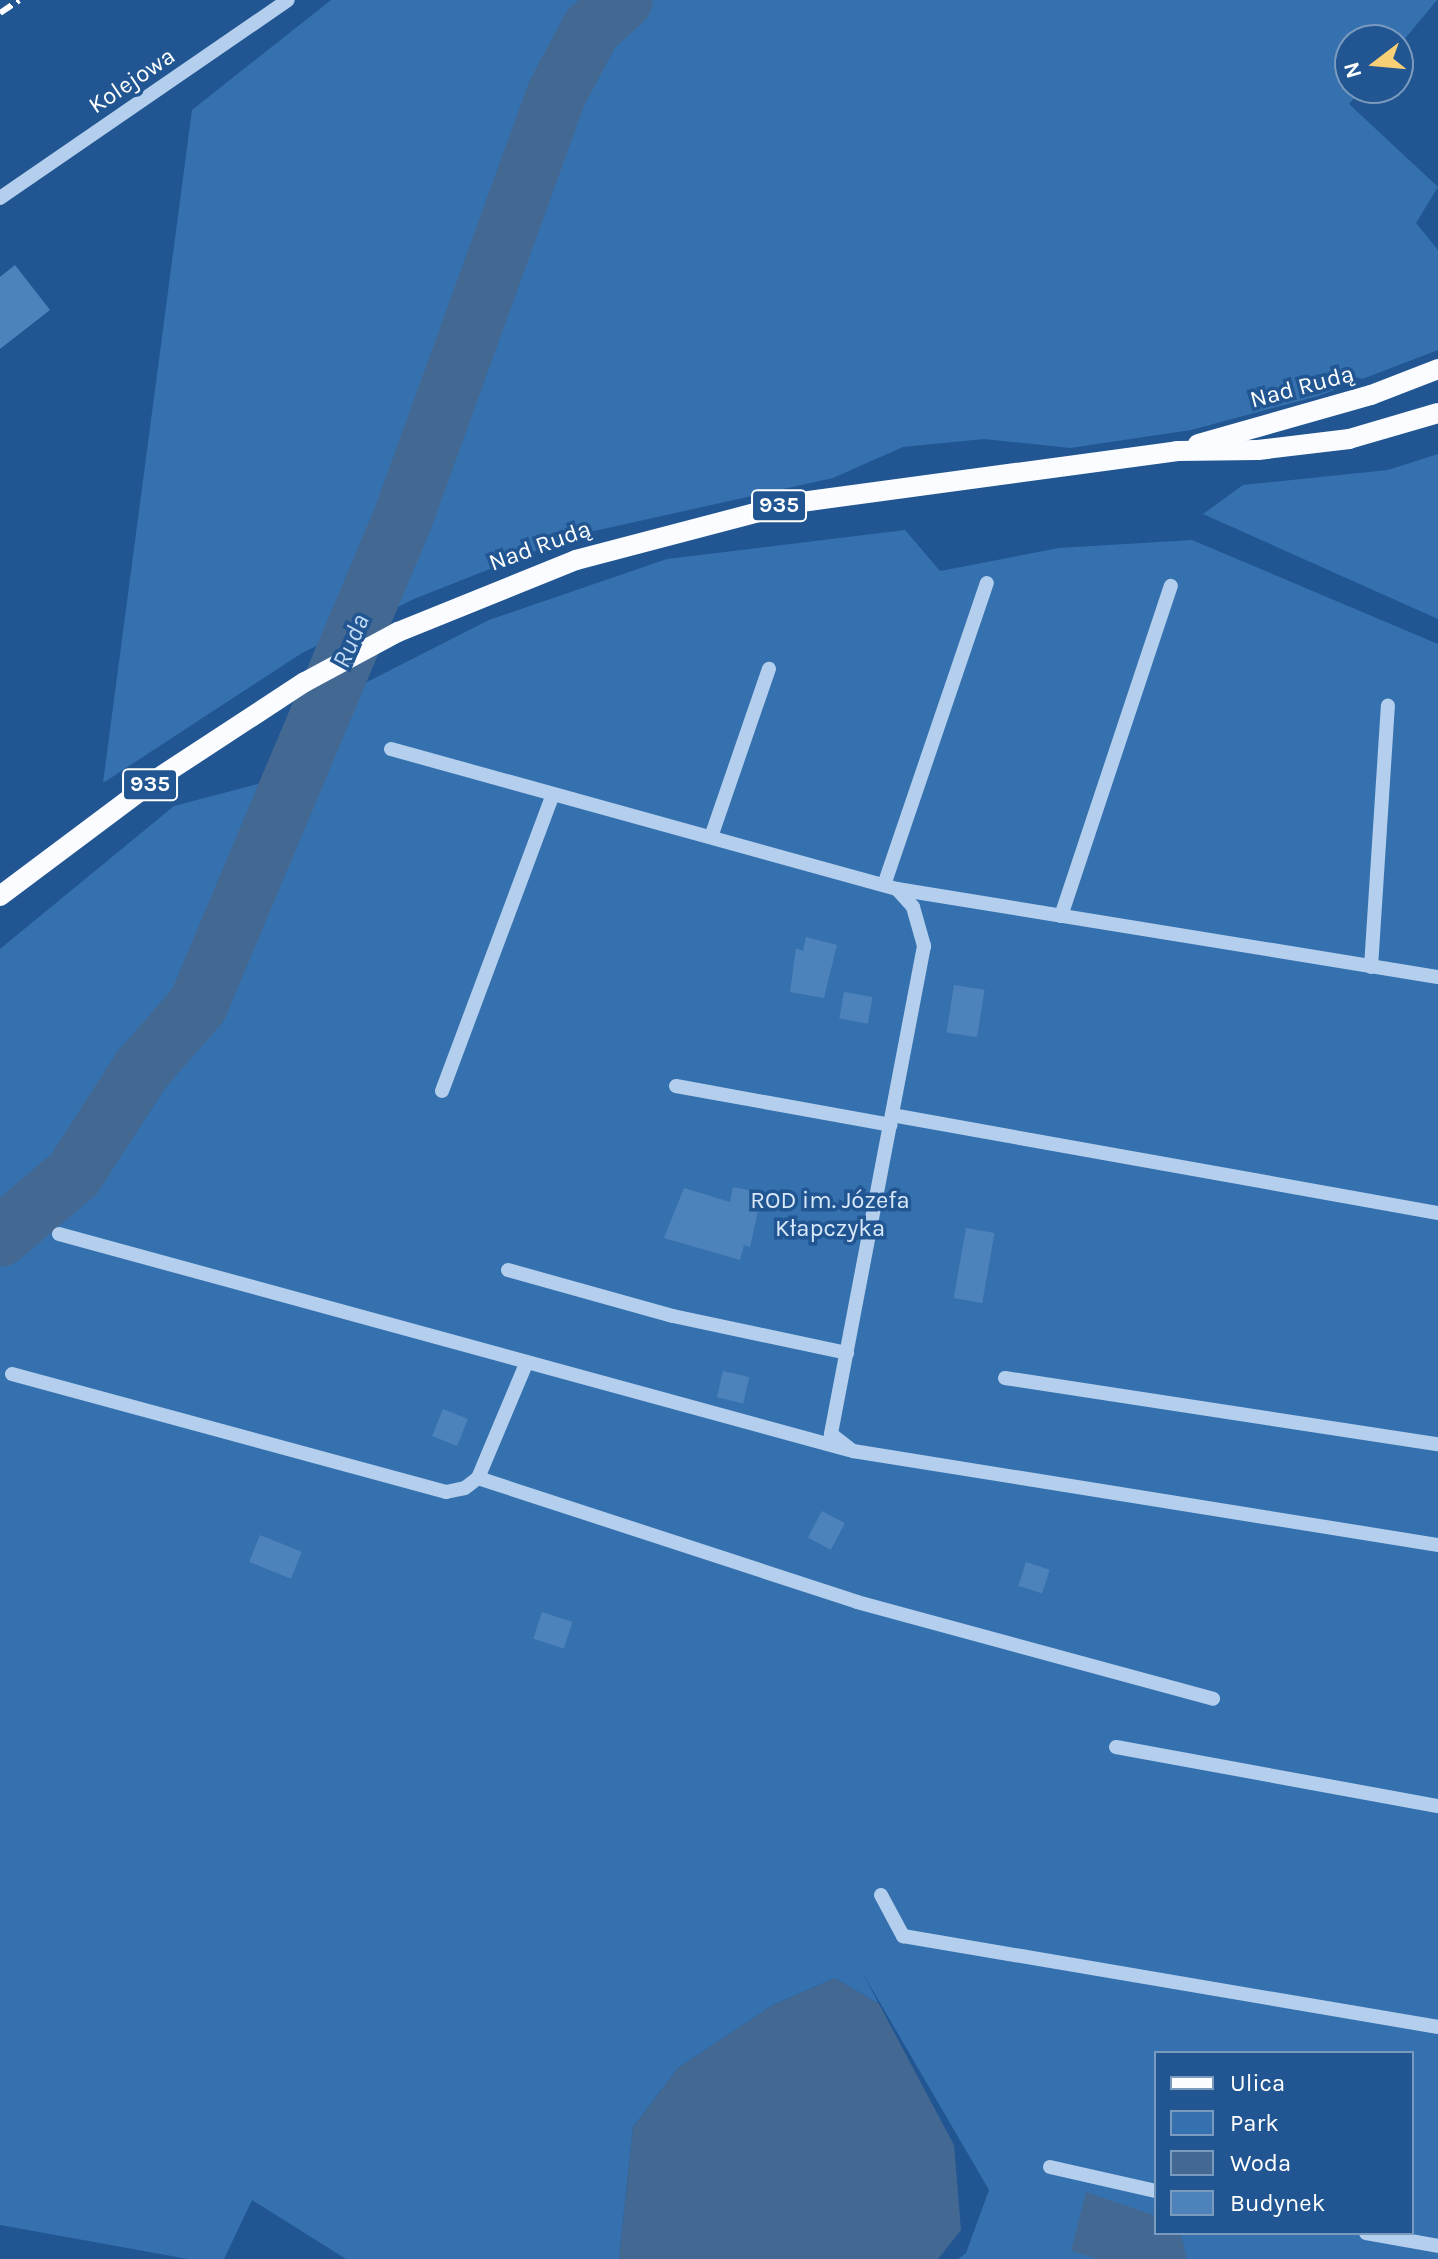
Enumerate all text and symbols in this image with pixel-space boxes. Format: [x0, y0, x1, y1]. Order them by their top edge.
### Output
north arrow [1334, 24, 1414, 104]
street label: Kolejowa [83, 42, 181, 120]
text: N [1338, 59, 1368, 81]
street label: Nad Rudą [1247, 359, 1357, 415]
road number: 935 [751, 488, 807, 524]
street label: Nad Rudą [485, 514, 595, 578]
water label: Ruda [326, 609, 376, 673]
road number: 935 [122, 767, 178, 803]
park label: ROD im. Józefa Kłapczyka [750, 1187, 910, 1243]
legend [1154, 2051, 1414, 2235]
text: Ulica [1230, 2069, 1285, 2097]
text: Park [1230, 2109, 1279, 2137]
text: Woda [1230, 2149, 1291, 2177]
text: Budynek [1230, 2189, 1325, 2217]

